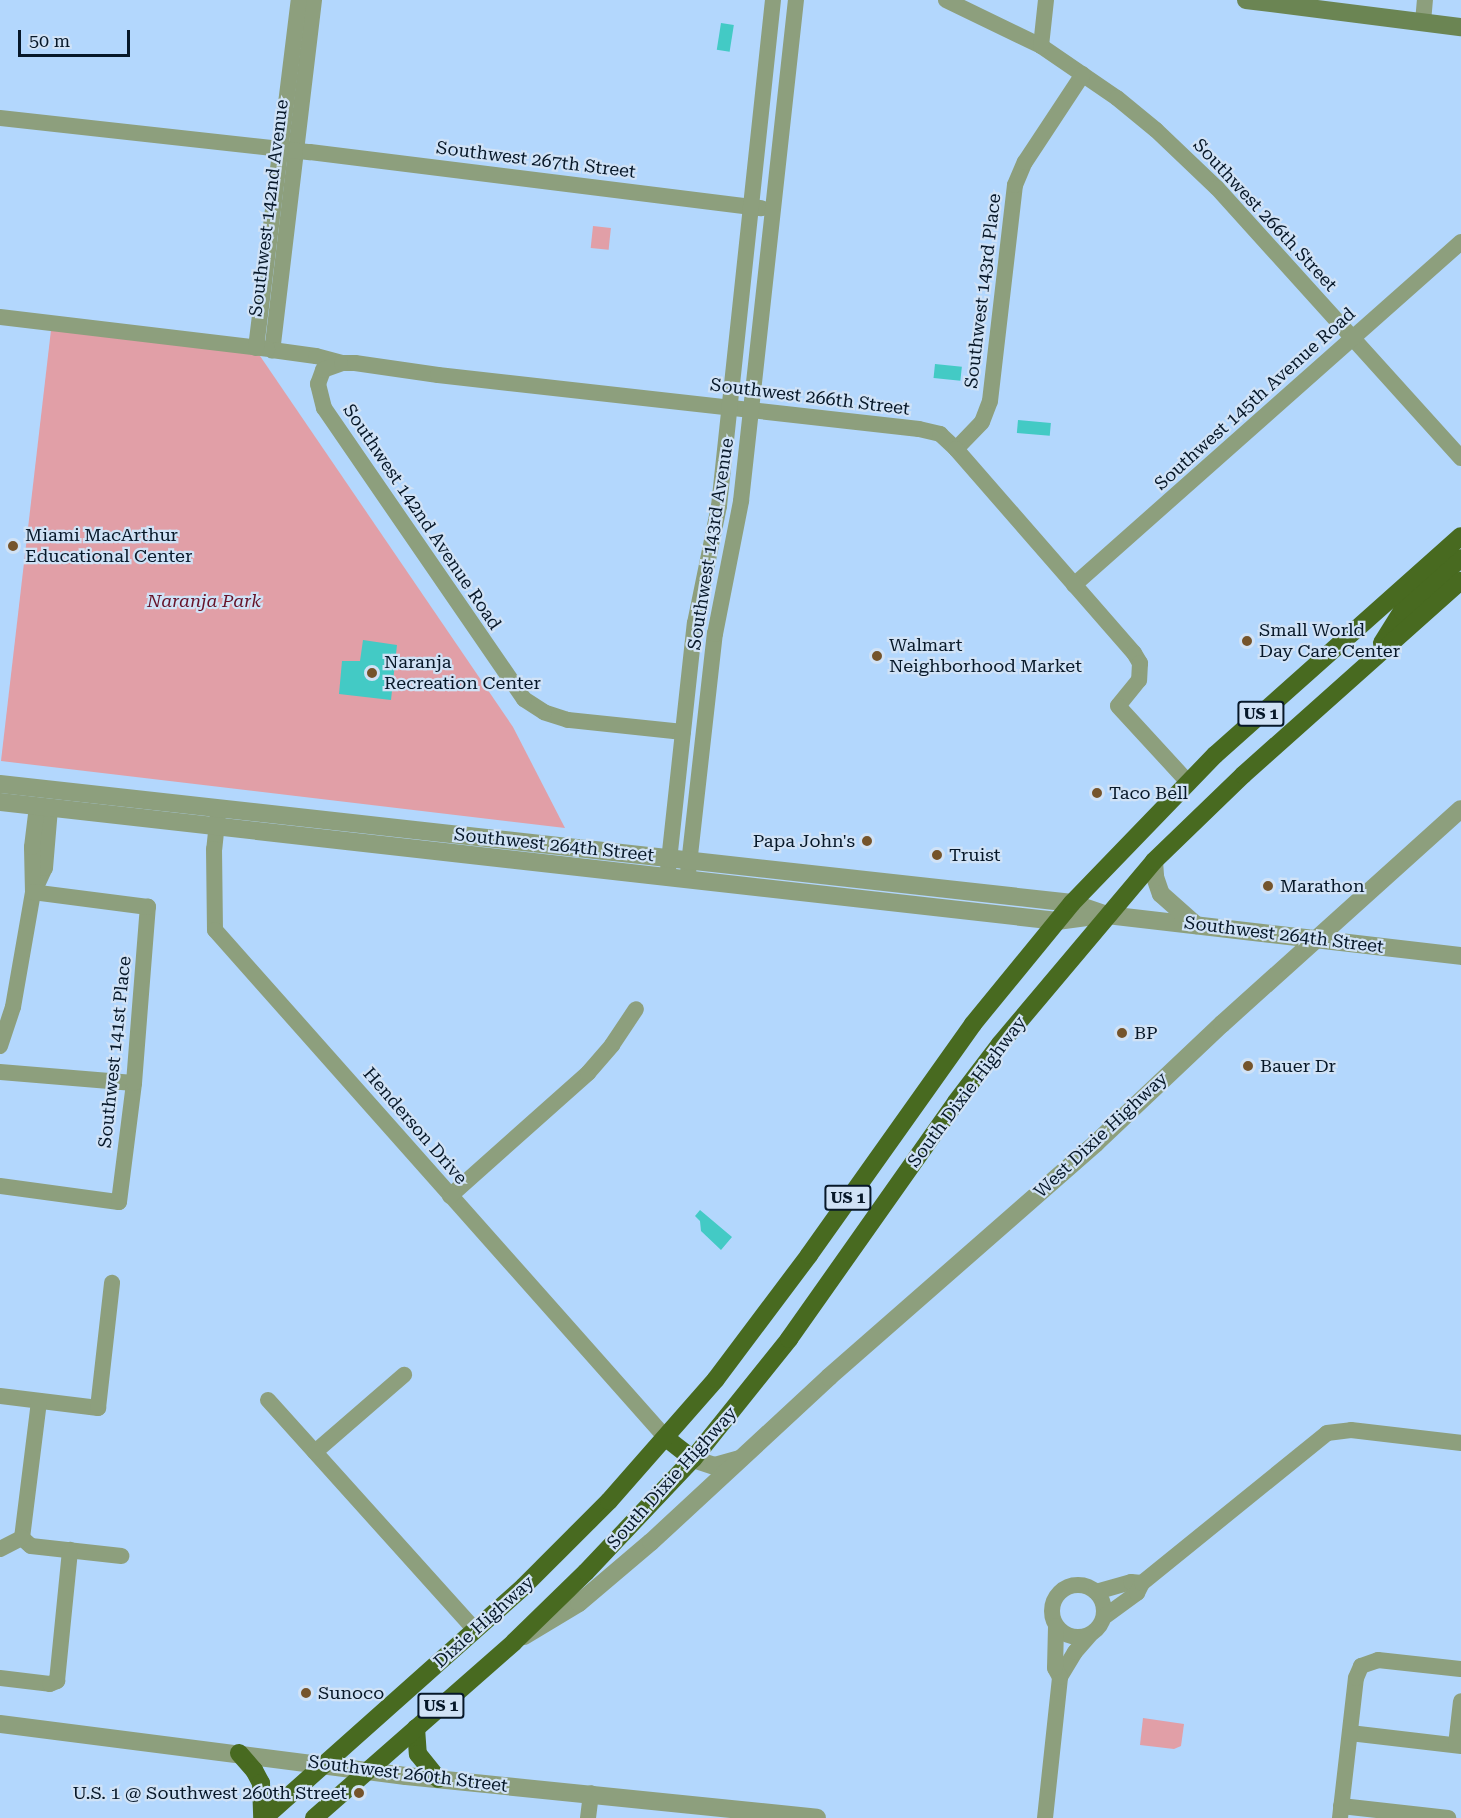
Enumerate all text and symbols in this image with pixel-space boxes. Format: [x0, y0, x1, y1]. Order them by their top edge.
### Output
scale bar [21, 18, 134, 56]
text: 50 m [29, 30, 70, 51]
street label: Southwest 142nd Avenue [245, 98, 293, 318]
street label: Southwest 266th Street [1189, 134, 1341, 296]
street label: Southwest 267th Street [435, 137, 637, 183]
street label: Southwest 143rd Place [960, 192, 1006, 390]
street label: Southwest 145th Avenue Road [1150, 303, 1360, 495]
street label: Southwest 266th Street [709, 374, 911, 420]
street label: Southwest 142nd Avenue Road [338, 400, 506, 634]
street label: Southwest 143rd Avenue [684, 437, 738, 651]
place label: Miami MacArthur Educational Center [25, 525, 192, 568]
marker: Miami MacArthur Educational Center [6, 539, 20, 553]
park label: Naranja Park [147, 590, 261, 612]
place label: Small World Day Care Center [1259, 620, 1400, 662]
marker: Small World Day Care Center [1240, 634, 1254, 648]
place label: Walmart Neighborhood Market [889, 635, 1082, 678]
marker: Walmart Neighborhood Market [870, 649, 884, 663]
place label: Naranja Recreation Center [384, 652, 541, 694]
marker: Naranja Recreation Center [365, 666, 379, 680]
road number: US 1 [1237, 701, 1285, 727]
place label: Taco Bell [1109, 782, 1188, 804]
marker: Taco Bell [1090, 786, 1104, 800]
street label: Southwest 264th Street [453, 824, 655, 866]
place label: Papa John's [753, 830, 855, 852]
marker: Papa John's [860, 834, 874, 848]
place label: Truist [949, 844, 1001, 866]
marker: Truist [930, 848, 944, 862]
place label: Marathon [1280, 875, 1365, 897]
marker: Marathon [1261, 879, 1275, 893]
street label: Southwest 264th Street [1183, 912, 1385, 958]
street label: Southwest 141st Place [94, 955, 136, 1149]
street label: South Dixie Highway [903, 1012, 1031, 1172]
place label: BP [1134, 1022, 1158, 1044]
marker: BP [1115, 1026, 1129, 1040]
place label: Bauer Dr [1260, 1055, 1336, 1077]
marker: Bauer Dr [1241, 1059, 1255, 1073]
street label: Henderson Drive [358, 1063, 472, 1189]
street label: West Dixie Highway [1030, 1068, 1172, 1202]
road number: US 1 [824, 1185, 872, 1211]
street label: South Dixie Highway [602, 1402, 742, 1554]
street label: Dixie Highway [429, 1571, 539, 1673]
place label: Sunoco [318, 1682, 384, 1704]
marker: Sunoco [299, 1686, 313, 1700]
road number: US 1 [417, 1693, 465, 1719]
street label: Southwest 260th Street [307, 1751, 509, 1797]
place label: U.S. 1 @ Southwest 260th Street [73, 1782, 347, 1804]
marker: U.S. 1 @ Southwest 260th Street [352, 1786, 366, 1800]

